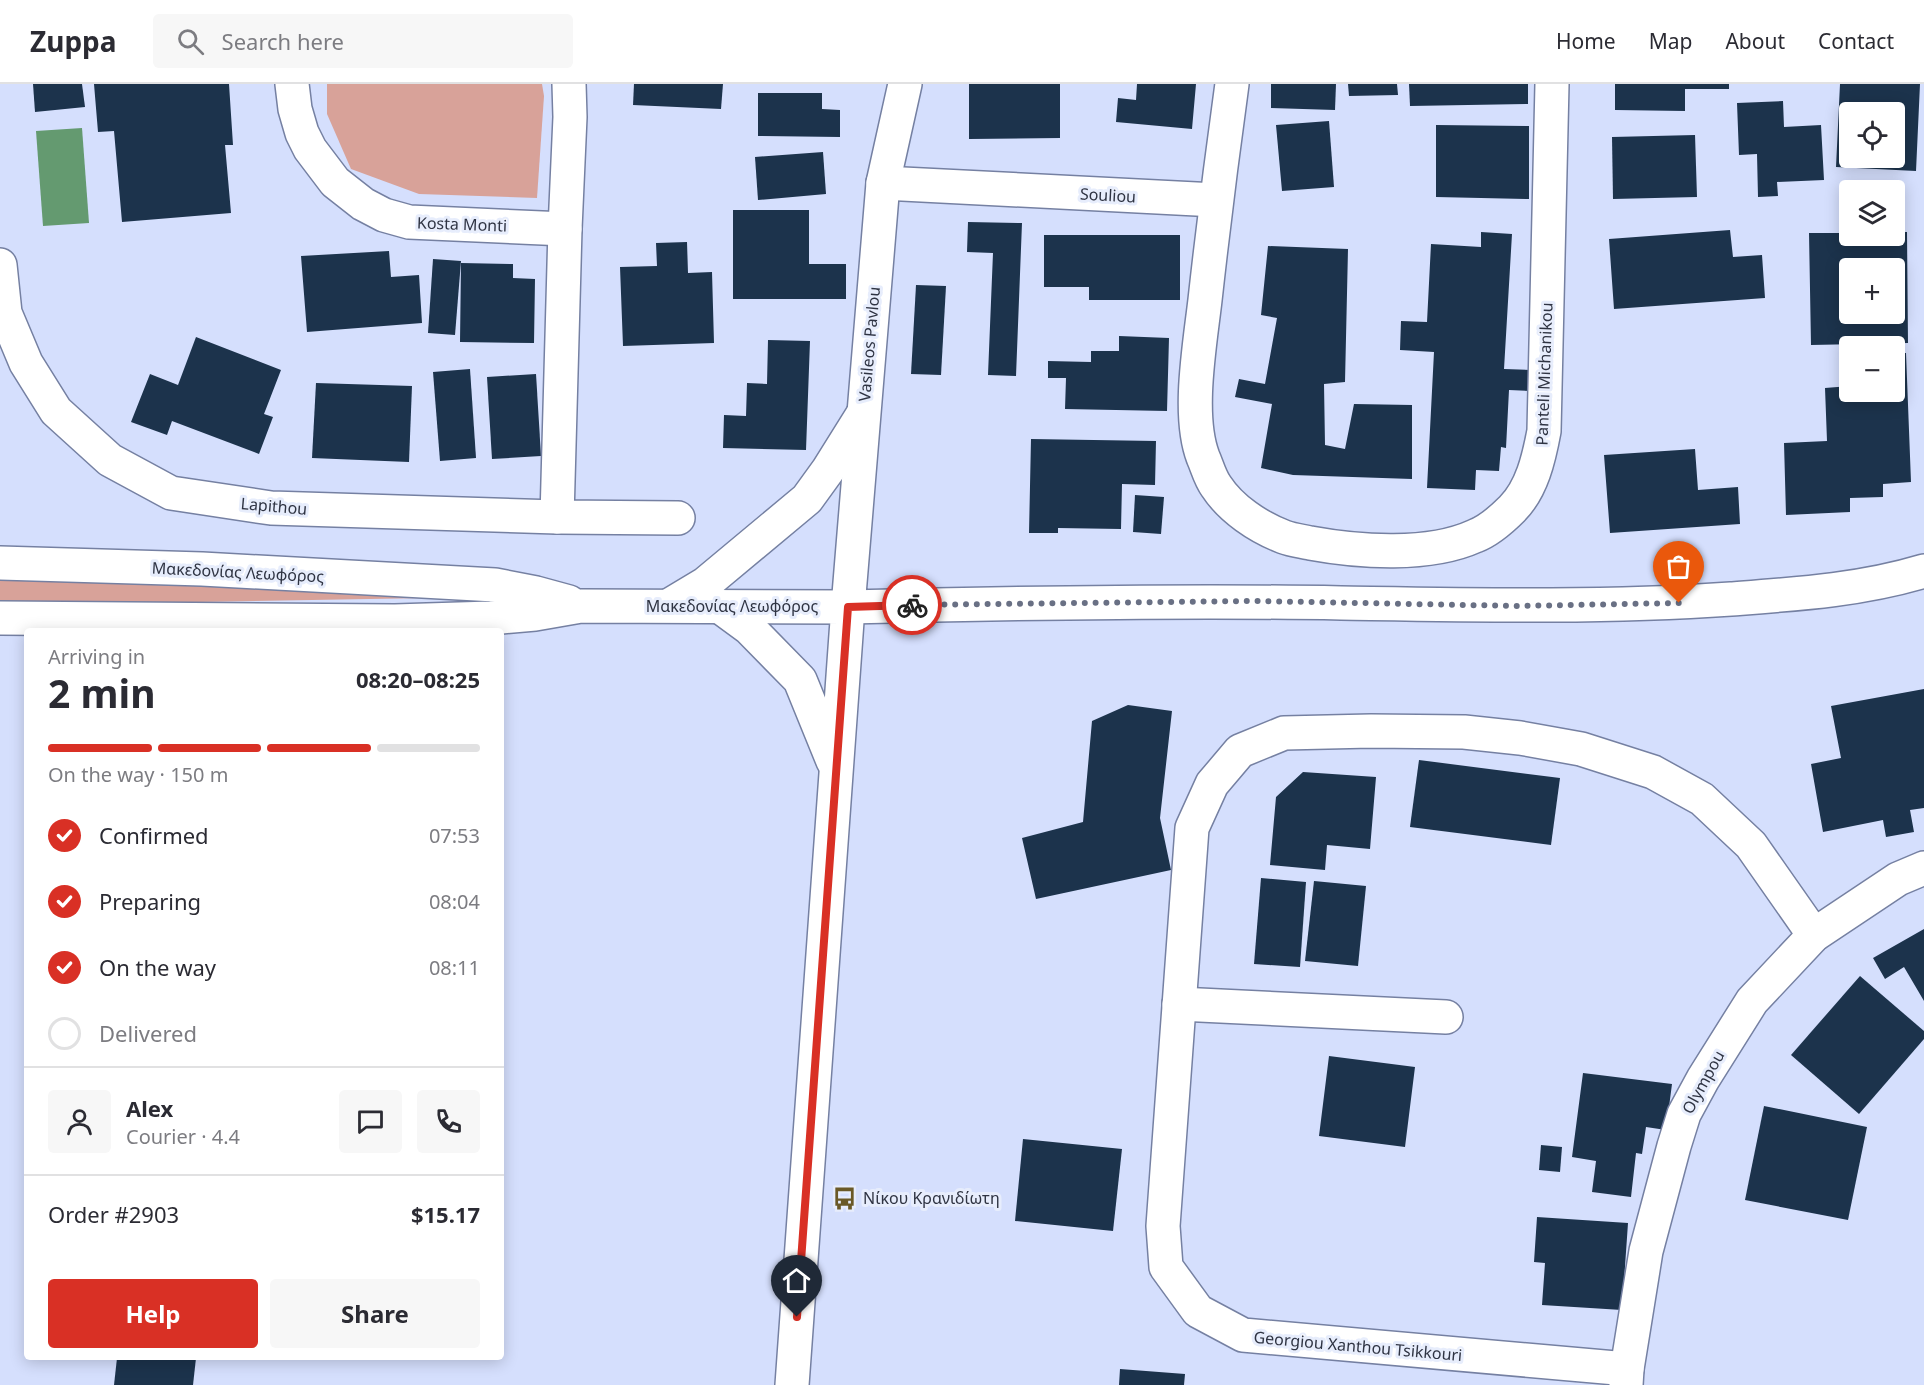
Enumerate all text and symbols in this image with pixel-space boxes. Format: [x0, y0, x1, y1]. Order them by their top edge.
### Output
search box [153, 14, 573, 68]
text: Zuppa [30, 22, 117, 60]
icon: search [174, 25, 207, 58]
text: Search here [222, 26, 344, 56]
text: Home [1556, 27, 1616, 55]
text: Map [1649, 27, 1692, 55]
text: About [1725, 27, 1785, 55]
text: Contact [1818, 27, 1894, 55]
map controls [1839, 102, 1905, 402]
button: locate [1839, 102, 1905, 168]
button: layers [1839, 180, 1905, 246]
street label: Souliou [1079, 183, 1137, 207]
street label: Kosta Monti [417, 211, 507, 237]
button: + [1839, 258, 1905, 324]
street label: Vasileos Pavlou [853, 286, 885, 402]
street label: Panteli Michanikou [1531, 302, 1557, 446]
button: − [1839, 336, 1905, 402]
street label: Lapithou [240, 492, 308, 520]
pin [1653, 541, 1704, 603]
icon: bag [1662, 550, 1695, 583]
street label: Μακεδονίας Λεωφόρος [151, 557, 325, 588]
courier [882, 575, 942, 635]
icon: bike [896, 589, 929, 622]
street label: Μακεδονίας Λεωφόρος [646, 595, 818, 617]
text: Arriving in [48, 643, 145, 670]
text: 08:20–08:25 [356, 664, 480, 694]
text: 2 min [48, 666, 155, 719]
text: On the way · 150 m [48, 761, 228, 788]
icon: check [48, 819, 81, 852]
text: Confirmed [99, 820, 209, 850]
text: 07:53 [429, 822, 480, 849]
icon: check [48, 885, 81, 918]
text: Preparing [99, 886, 201, 916]
text: 08:04 [429, 888, 480, 915]
icon: check [48, 951, 81, 984]
text: On the way [99, 952, 216, 982]
text: 08:11 [429, 954, 480, 981]
text: Delivered [99, 1018, 197, 1048]
street label: Olympou [1677, 1046, 1729, 1118]
button: person [48, 1090, 111, 1153]
button: chat [339, 1090, 402, 1153]
button: phone [417, 1090, 480, 1153]
text: Alex [126, 1093, 173, 1123]
text: Courier · 4.4 [126, 1123, 240, 1150]
bus stop icon: Νίκου Κρανιδίωτη [832, 1185, 858, 1211]
place label: Νίκου Κρανιδίωτη [863, 1187, 1000, 1209]
text: Order #2903 [48, 1199, 179, 1229]
text: $15.17 [411, 1199, 480, 1229]
pin [771, 1255, 822, 1317]
icon: home [780, 1264, 813, 1297]
button: Help [48, 1279, 258, 1348]
button: Share [270, 1279, 480, 1348]
street label: Georgiou Xanthou Tsikkouri [1253, 1326, 1463, 1366]

